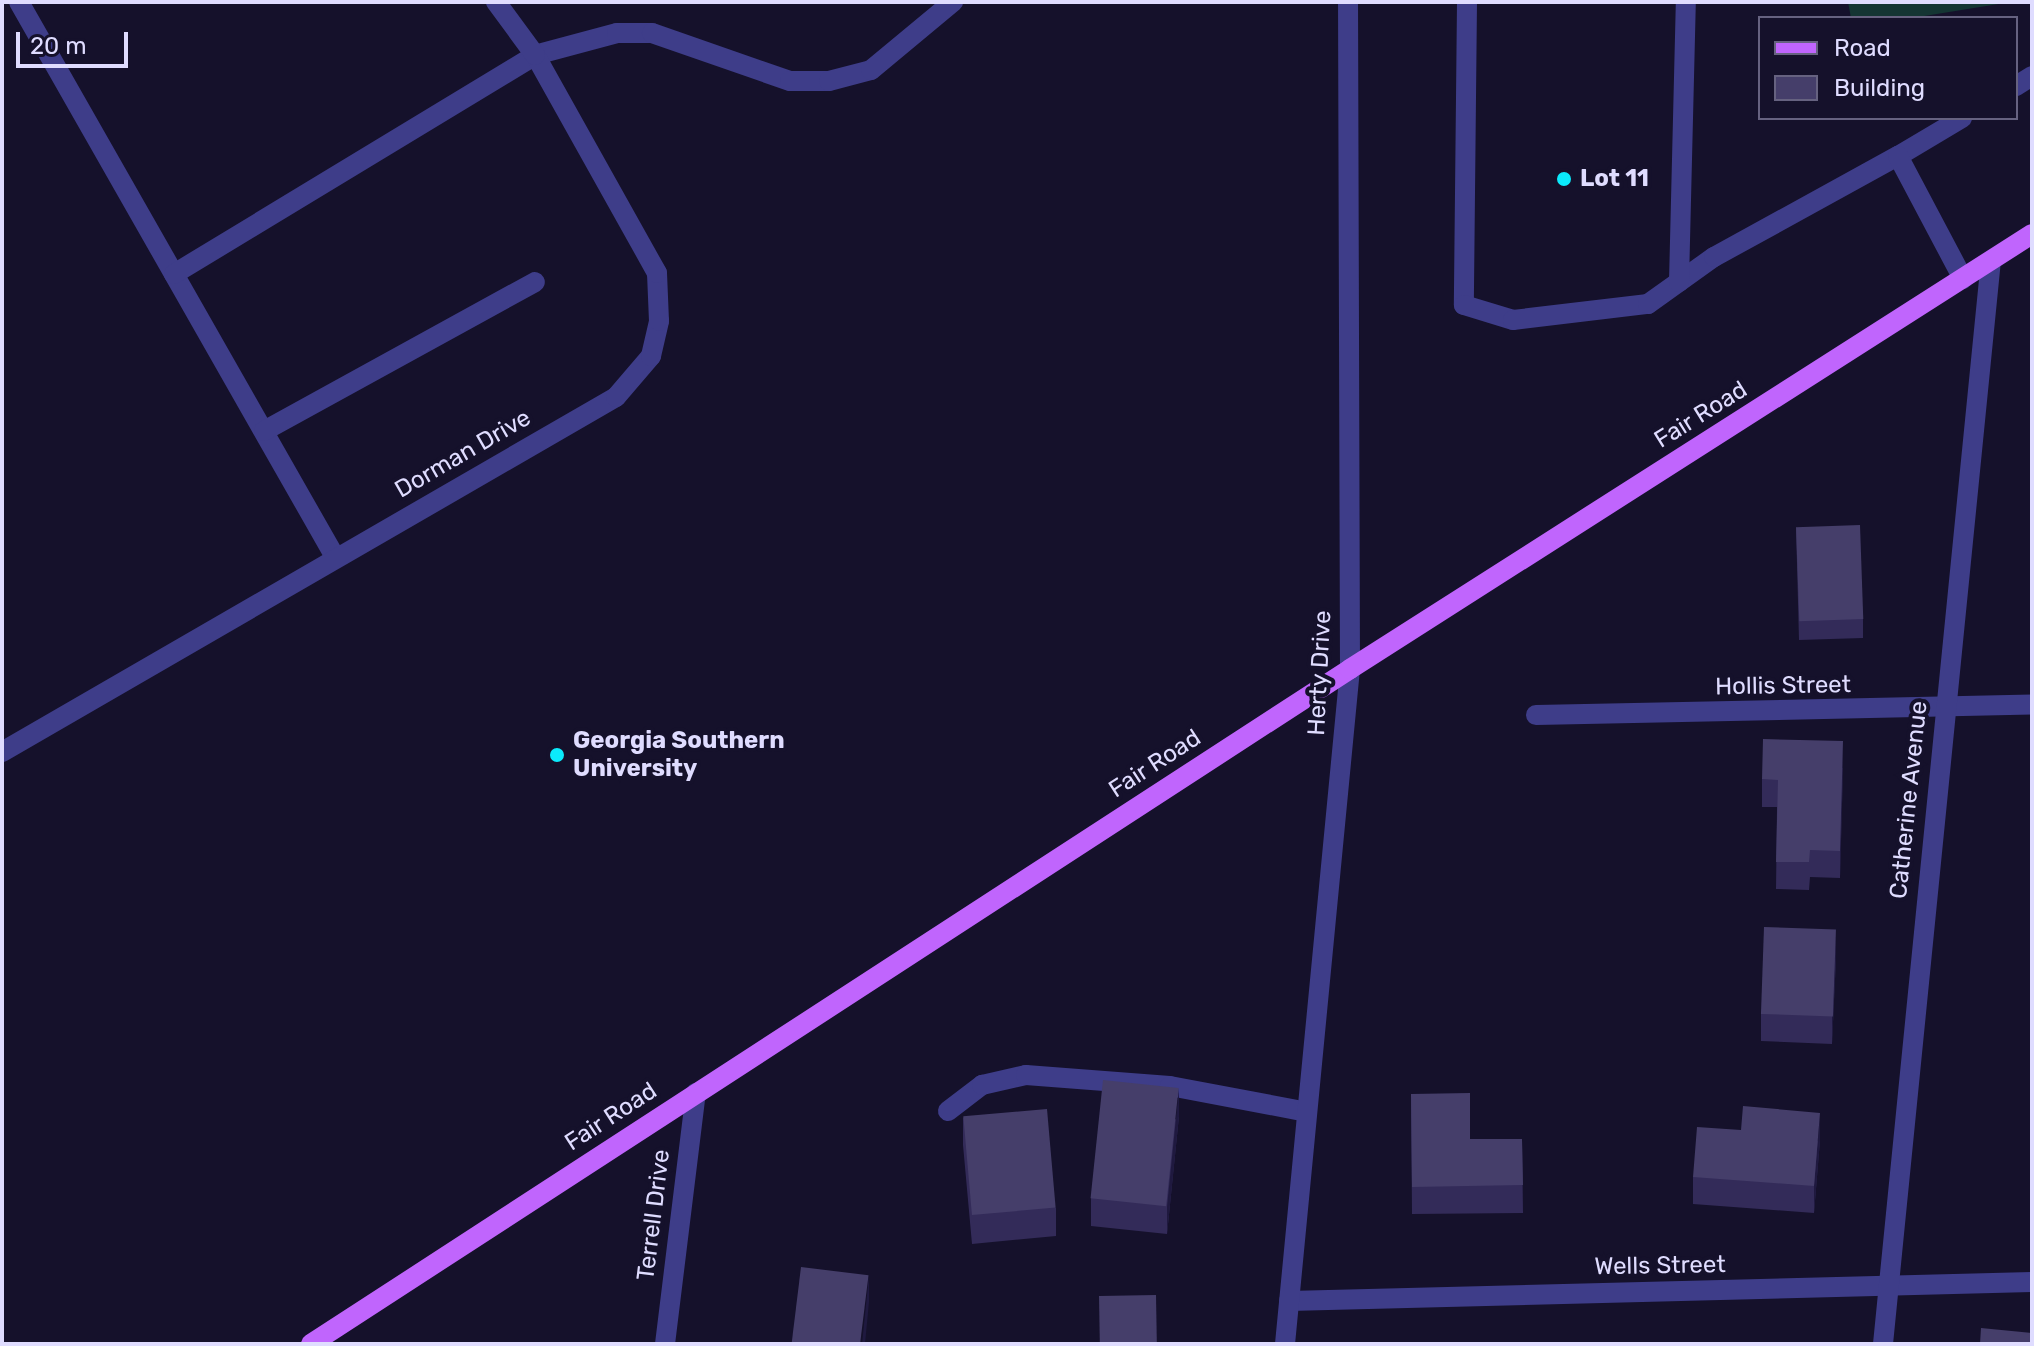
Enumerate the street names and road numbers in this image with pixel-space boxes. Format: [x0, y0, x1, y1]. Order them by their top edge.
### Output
street label: Fair Road [1649, 375, 1753, 455]
street label: Dorman Drive [390, 403, 536, 505]
street label: Herty Drive [1302, 609, 1338, 737]
street label: Hollis Street [1715, 670, 1851, 702]
street label: Catherine Avenue [1884, 699, 1934, 901]
street label: Fair Road [1103, 724, 1207, 804]
street label: Fair Road [559, 1077, 663, 1157]
street label: Terrell Drive [632, 1148, 676, 1282]
street label: Wells Street [1594, 1250, 1726, 1282]

